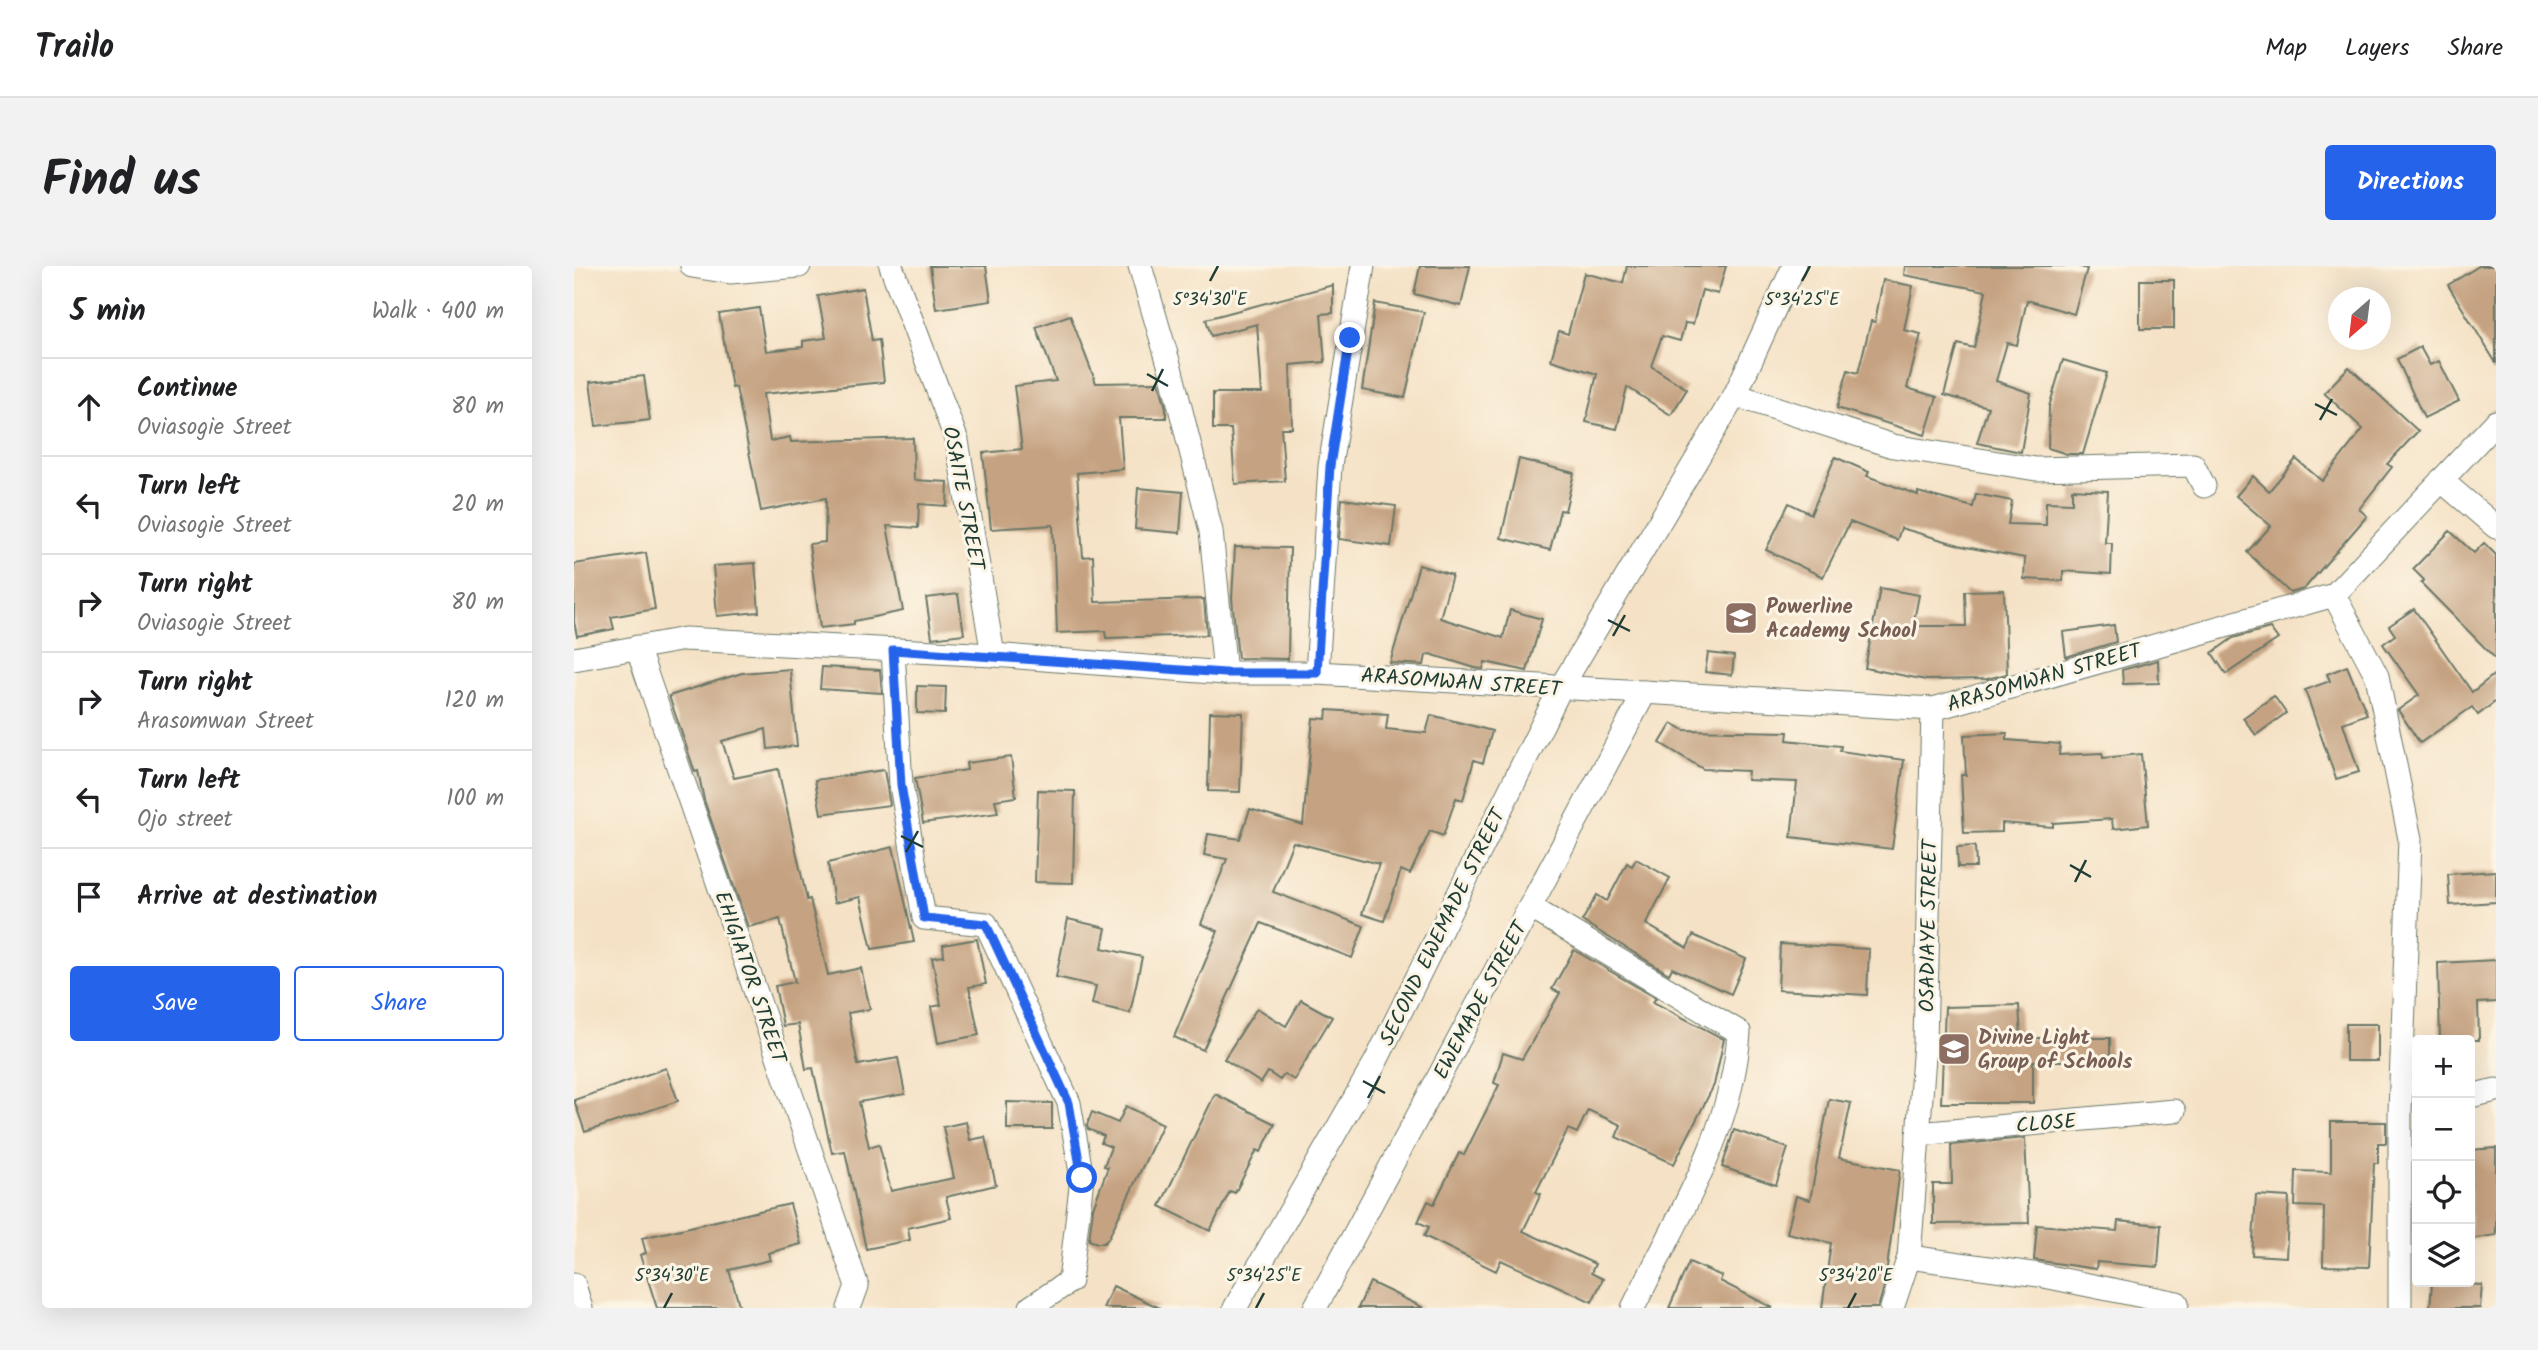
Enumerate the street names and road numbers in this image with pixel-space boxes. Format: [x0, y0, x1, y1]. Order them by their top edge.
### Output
street label: OSAITE STREET [932, 424, 993, 575]
street label: ARASOMWAN STREET [1943, 634, 2147, 722]
street label: ARASOMWAN STREET [1360, 660, 1564, 707]
street label: SECOND EWEMADE STREET [1374, 805, 1510, 1049]
street label: OSADIAYE STREET [1911, 838, 1948, 1013]
street label: EHIGIATOR STREET [705, 887, 795, 1070]
street label: EWEMADE STREET [1428, 917, 1532, 1083]
street label: CLOSE [2015, 1105, 2078, 1144]

